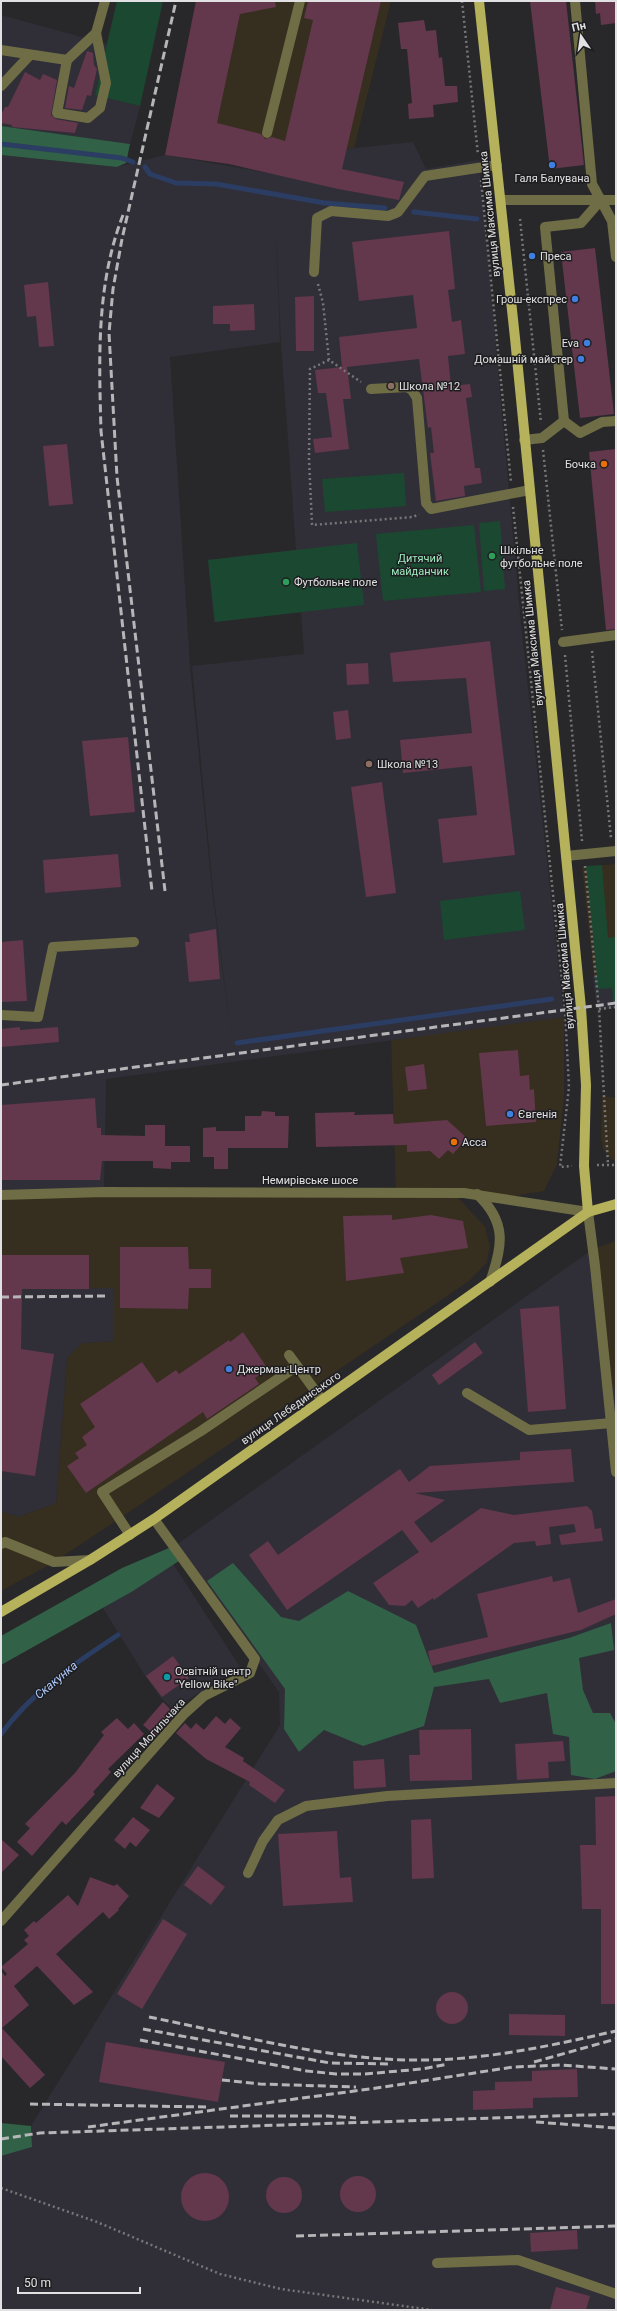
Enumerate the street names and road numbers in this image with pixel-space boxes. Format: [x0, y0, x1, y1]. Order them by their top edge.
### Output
street label: вулиця Максима Шимка [477, 150, 503, 278]
street label: вулиця Максима Шимка [520, 579, 546, 707]
street label: вулиця Максима Шимка [553, 902, 577, 1030]
street label: Немирівське шосе [262, 1174, 358, 1187]
street label: вулиця Лебединського [239, 1369, 343, 1447]
street label: вулиця Могильчака [110, 1696, 188, 1780]

